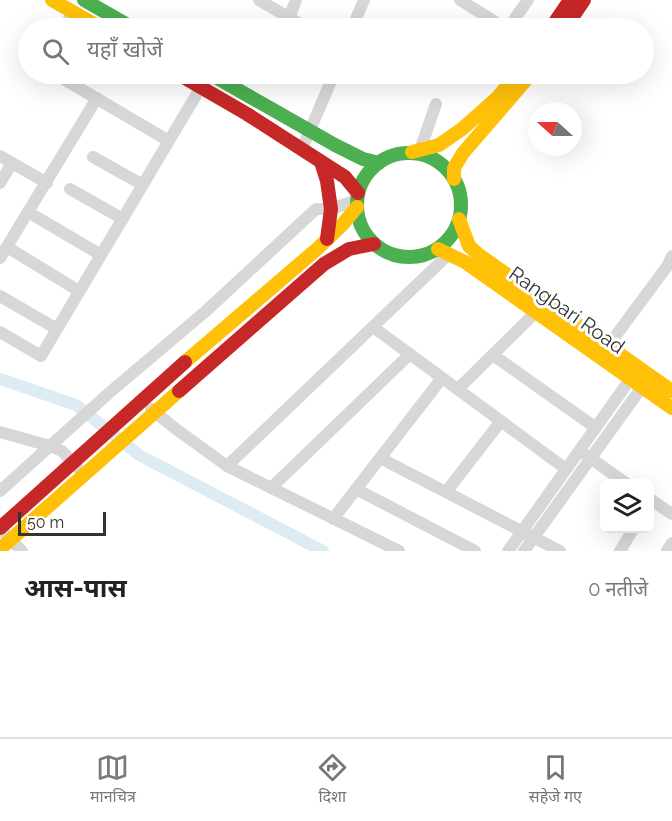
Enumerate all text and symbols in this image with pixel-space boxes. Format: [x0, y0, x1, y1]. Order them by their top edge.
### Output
search box [18, 18, 654, 84]
icon: search [39, 35, 72, 68]
text: यहाँ खोजें [87, 36, 163, 62]
north arrow [528, 102, 582, 156]
street label: Rangbari Road [505, 261, 629, 359]
map controls [600, 479, 654, 533]
button: layers [600, 479, 654, 533]
scale bar [18, 509, 106, 536]
text: 50 m [27, 513, 64, 532]
text: आस-पास [24, 573, 127, 603]
text: 0 नतीजे [588, 577, 648, 601]
tab: मानचित्र [90, 751, 136, 809]
tab: दिशा [316, 751, 349, 809]
tab: सहेजे गए [529, 751, 582, 809]

